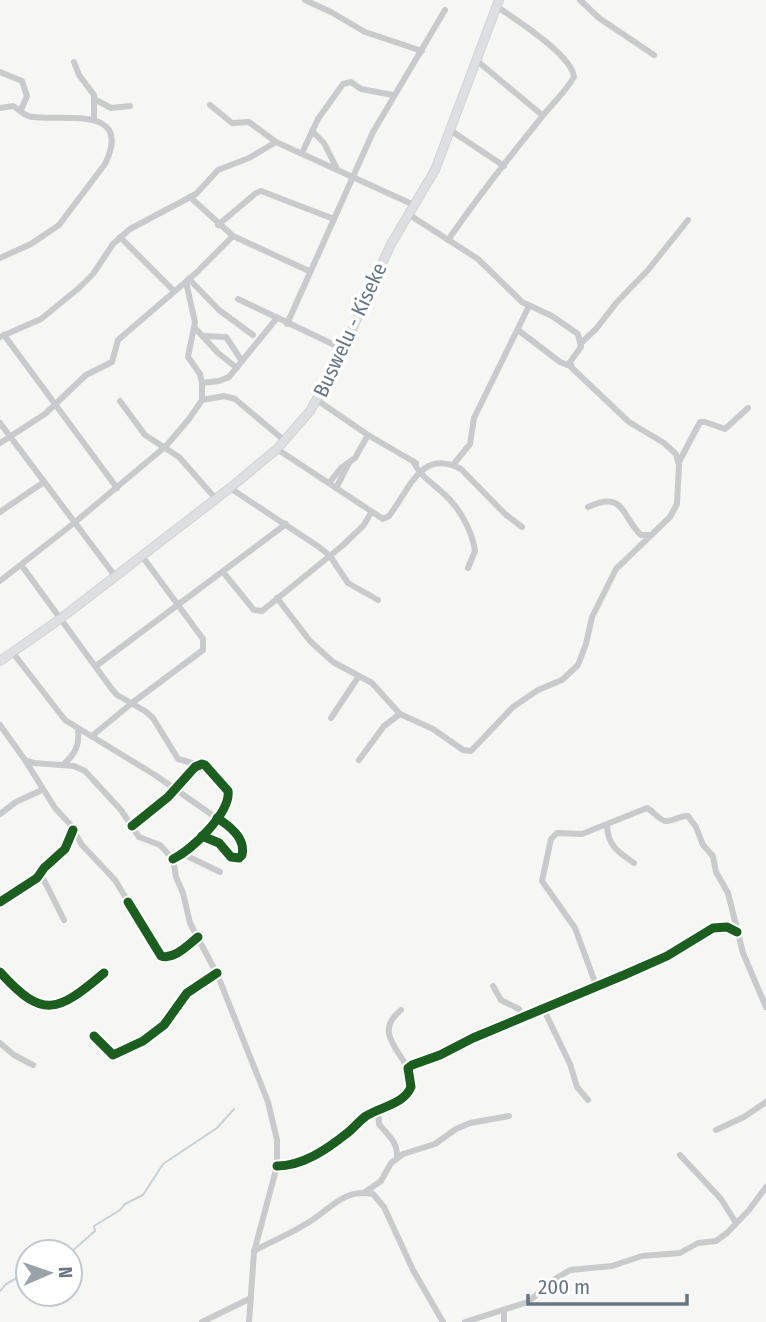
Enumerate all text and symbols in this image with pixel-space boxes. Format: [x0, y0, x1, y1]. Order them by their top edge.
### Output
street label: Buswelu - Kiseke [308, 259, 392, 401]
north arrow [14, 1238, 84, 1308]
scale bar [528, 1262, 687, 1306]
text: N [54, 1266, 77, 1279]
text: 200 m [538, 1274, 590, 1300]

